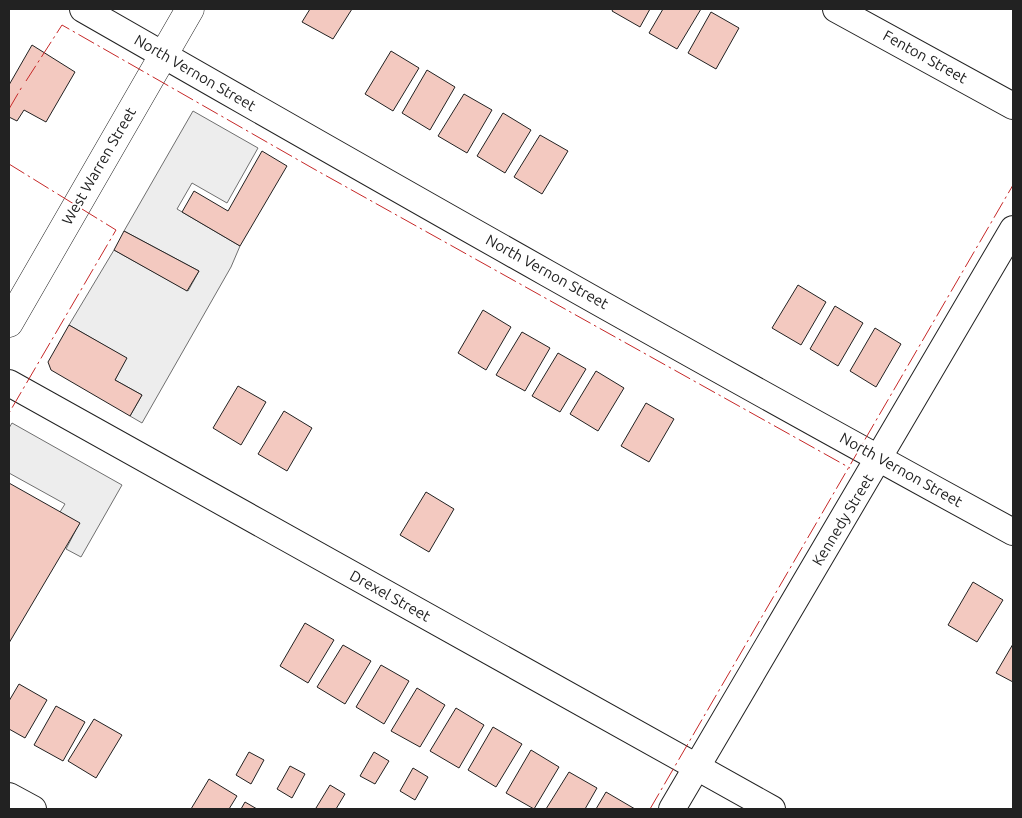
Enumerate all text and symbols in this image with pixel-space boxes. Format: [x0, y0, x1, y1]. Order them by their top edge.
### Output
street label: Fenton Street [880, 27, 970, 87]
street label: North Vernon Street [132, 31, 259, 114]
street label: West Warren Street [58, 104, 139, 227]
street label: North Vernon Street [483, 231, 611, 312]
street label: North Vernon Street [837, 429, 965, 510]
street label: Kennedy Street [809, 471, 877, 569]
street label: Drexel Street [347, 566, 434, 625]

